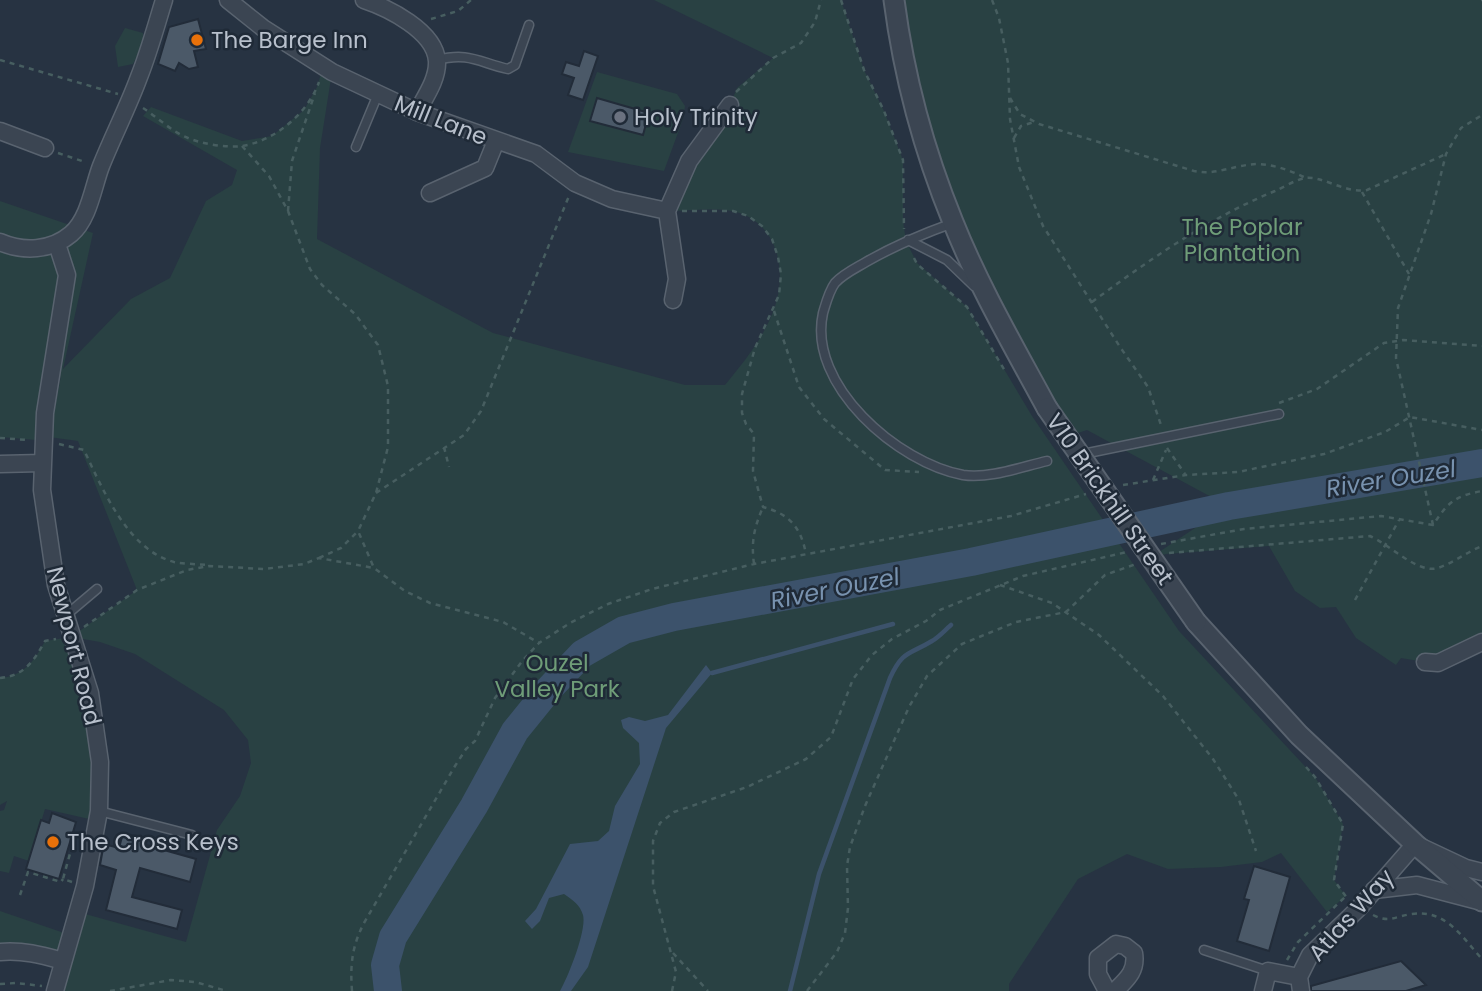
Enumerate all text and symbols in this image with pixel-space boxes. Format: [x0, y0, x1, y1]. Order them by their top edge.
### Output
place label: The Barge Inn [211, 24, 368, 56]
marker: The Barge Inn [189, 32, 205, 48]
street label: Mill Lane [390, 87, 492, 153]
place label: Holy Trinity [634, 101, 758, 133]
marker: Holy Trinity [612, 109, 628, 125]
park label: The Poplar Plantation [1182, 211, 1302, 269]
street label: V10 Brickhill Street [1039, 407, 1181, 591]
water label: River Ouzel [1324, 452, 1458, 505]
water label: River Ouzel [768, 560, 902, 617]
street label: Newport Road [39, 563, 109, 729]
park label: Ouzel Valley Park [494, 647, 620, 705]
place label: The Cross Keys [67, 826, 239, 858]
marker: The Cross Keys [45, 834, 61, 850]
street label: Atlas Way [1301, 862, 1401, 968]

